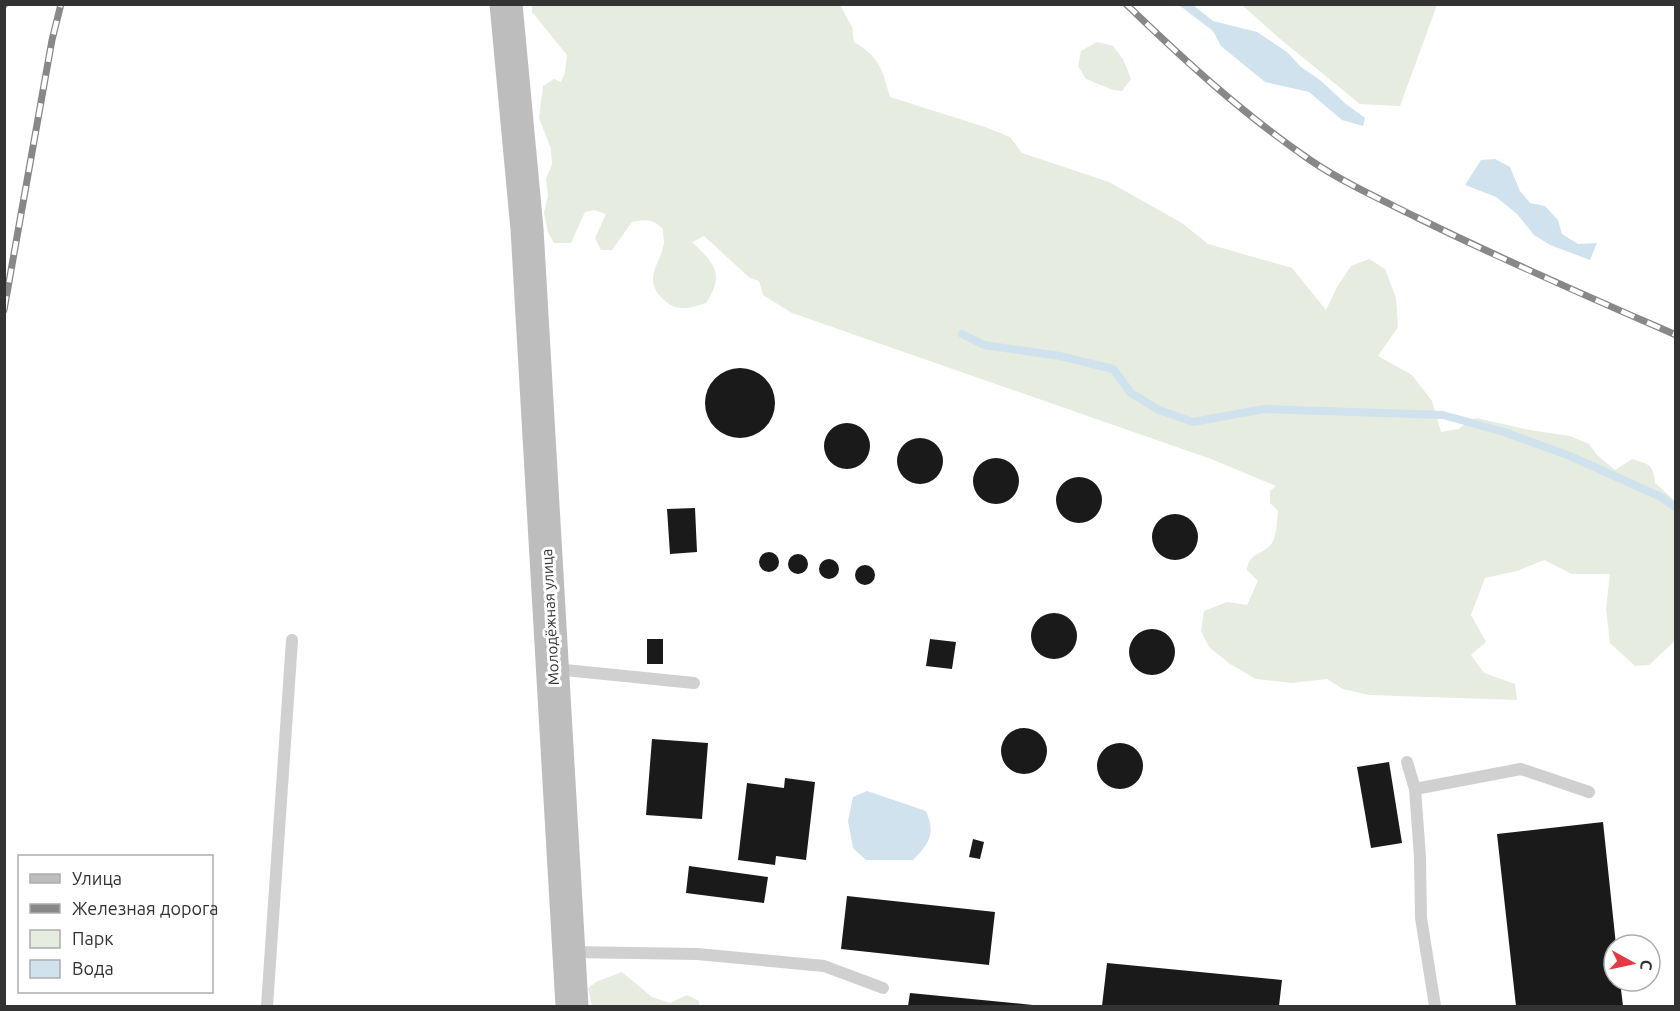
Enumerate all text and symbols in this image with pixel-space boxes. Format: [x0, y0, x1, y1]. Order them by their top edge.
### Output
street label: Молодёжная улица [538, 548, 562, 686]
legend [18, 855, 213, 993]
text: Улица [72, 868, 122, 888]
text: Железная дорога [72, 898, 219, 918]
text: Парк [72, 928, 113, 948]
north arrow [1602, 933, 1662, 993]
text: Вода [72, 958, 114, 978]
text: С [1637, 959, 1656, 971]

